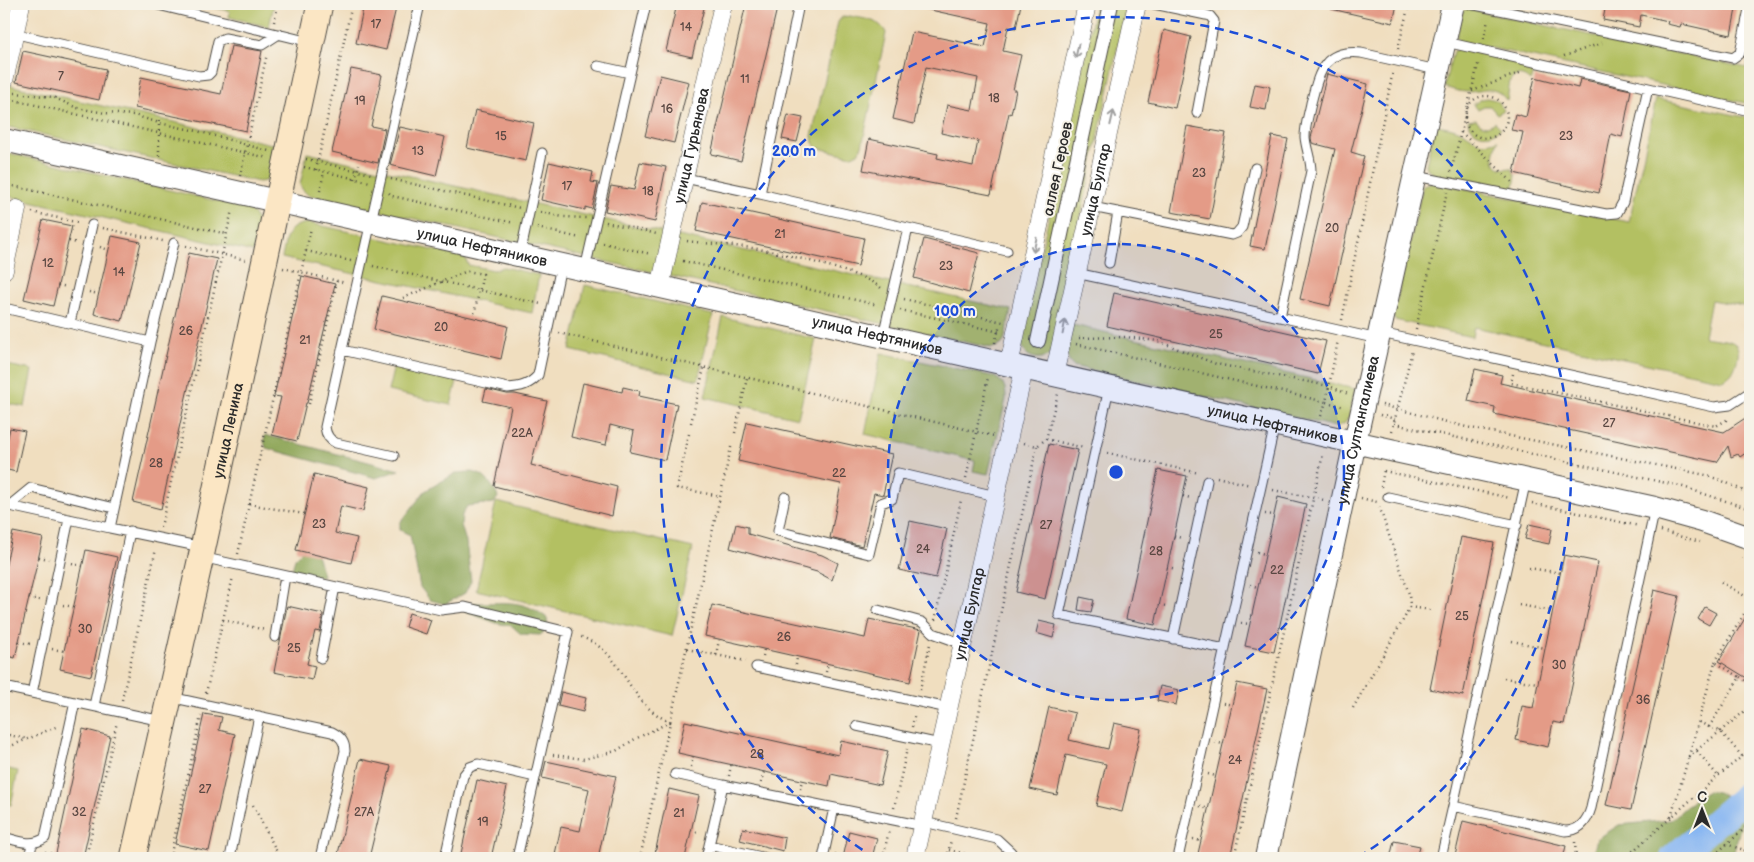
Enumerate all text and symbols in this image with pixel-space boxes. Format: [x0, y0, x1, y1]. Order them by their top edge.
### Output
house number: 17 [371, 17, 381, 32]
house number: 14 [680, 20, 693, 35]
one-way arrow [1072, 43, 1081, 59]
house number: 7 [58, 69, 64, 84]
house number: 11 [740, 72, 750, 87]
street label: улица Гурьянова [669, 86, 714, 205]
house number: 18 [988, 91, 1000, 106]
house number: 19 [354, 94, 366, 109]
house number: 16 [661, 102, 673, 117]
one-way arrow [1108, 110, 1117, 126]
street label: аллея Героев [1039, 120, 1077, 218]
house number: 15 [495, 129, 507, 144]
house number: 23 [1559, 129, 1573, 144]
street label: улица Булгар [1076, 141, 1115, 238]
text: 200 m [772, 142, 816, 161]
house number: 13 [412, 144, 424, 159]
house number: 23 [1192, 166, 1206, 181]
house number: 17 [562, 179, 572, 194]
house number: 18 [642, 184, 654, 199]
house number: 20 [1325, 221, 1339, 236]
street label: улица Нефтяников [415, 223, 549, 271]
house number: 21 [774, 227, 786, 242]
one-way arrow [1030, 236, 1040, 252]
house number: 12 [42, 256, 54, 271]
house number: 23 [939, 259, 953, 274]
house number: 14 [113, 265, 126, 280]
text: 100 m [934, 302, 976, 321]
street label: улица Нефтяников [810, 312, 944, 359]
house number: 20 [434, 320, 448, 335]
one-way arrow [1060, 320, 1070, 336]
house number: 26 [179, 324, 193, 339]
house number: 25 [1209, 327, 1223, 342]
house number: 21 [299, 333, 311, 348]
street label: улица Султангалиева [1332, 354, 1384, 506]
street label: улица Ленина [209, 381, 248, 480]
street label: улица Нефтяников [1206, 400, 1340, 448]
house number: 27 [1603, 416, 1616, 431]
house number: 22А [511, 426, 533, 441]
house number: 28 [149, 456, 163, 471]
centre of rings [1107, 463, 1125, 481]
house number: 22 [832, 466, 846, 481]
house number: 23 [312, 517, 326, 532]
house number: 27 [1040, 518, 1053, 533]
house number: 24 [916, 542, 931, 557]
house number: 28 [1149, 544, 1163, 559]
house number: 22 [1270, 563, 1284, 578]
street label: улица Булгар [950, 565, 989, 662]
house number: 25 [1455, 609, 1469, 624]
house number: 30 [78, 622, 92, 637]
house number: 26 [777, 630, 791, 645]
house number: 25 [287, 641, 301, 656]
house number: 30 [1552, 658, 1566, 673]
house number: 36 [1636, 693, 1650, 708]
house number: 28 [750, 747, 764, 762]
house number: 24 [1228, 753, 1243, 768]
house number: 27 [199, 782, 212, 797]
north arrow [1676, 784, 1726, 834]
text: С [1697, 789, 1707, 806]
house number: 32 [72, 805, 86, 820]
house number: 27А [354, 805, 375, 820]
house number: 21 [673, 806, 685, 821]
house number: 19 [477, 815, 489, 830]

